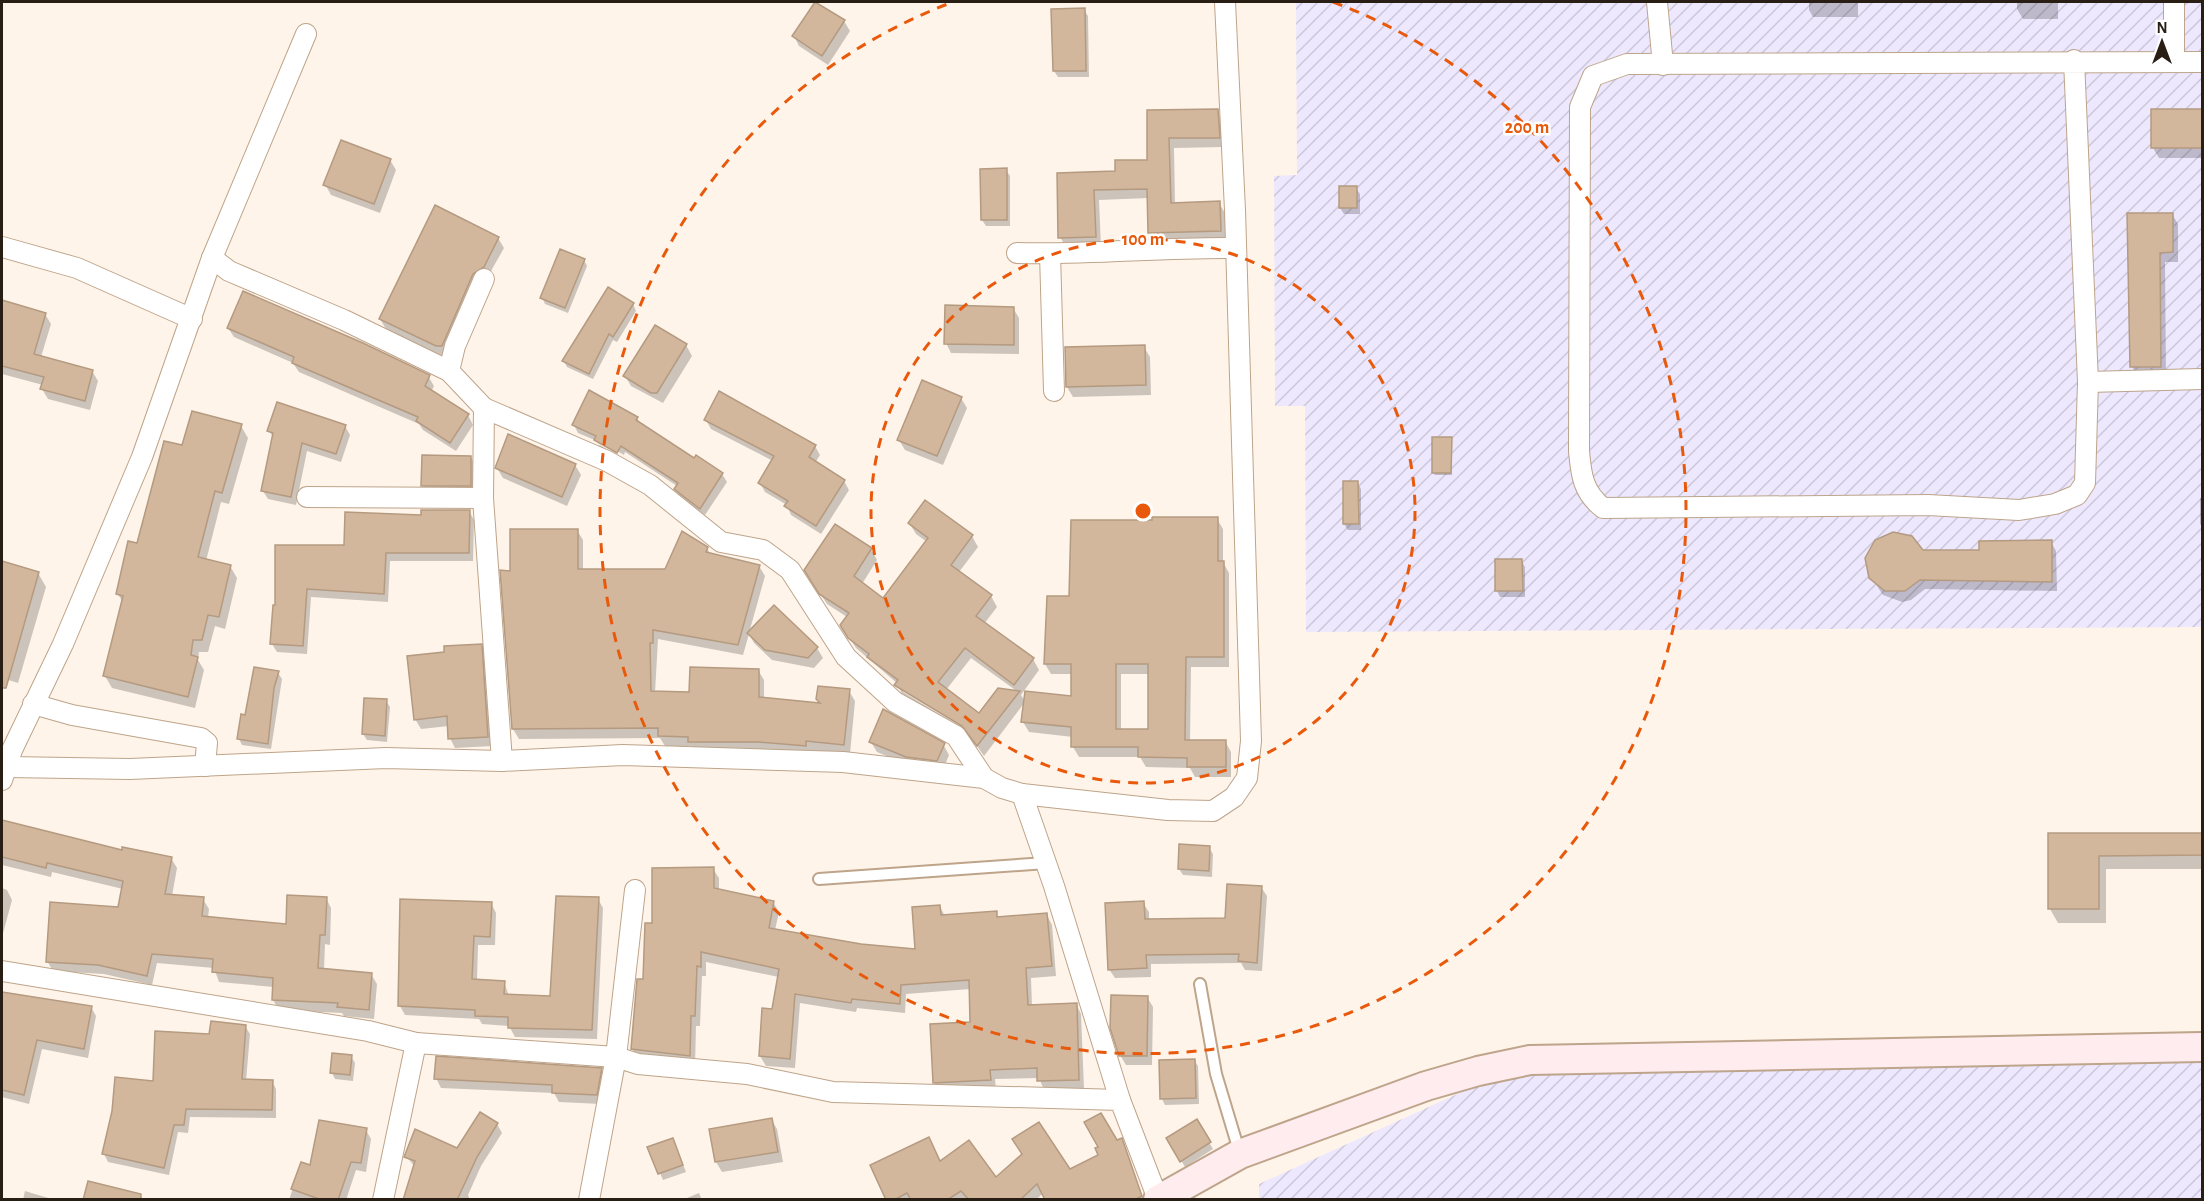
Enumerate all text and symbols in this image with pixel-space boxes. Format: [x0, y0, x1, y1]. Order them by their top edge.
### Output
north arrow [2132, 12, 2192, 72]
text: N [2156, 20, 2168, 36]
text: 200 m [1505, 119, 1549, 137]
text: 100 m [1122, 231, 1164, 249]
centre of rings [1133, 501, 1153, 521]

